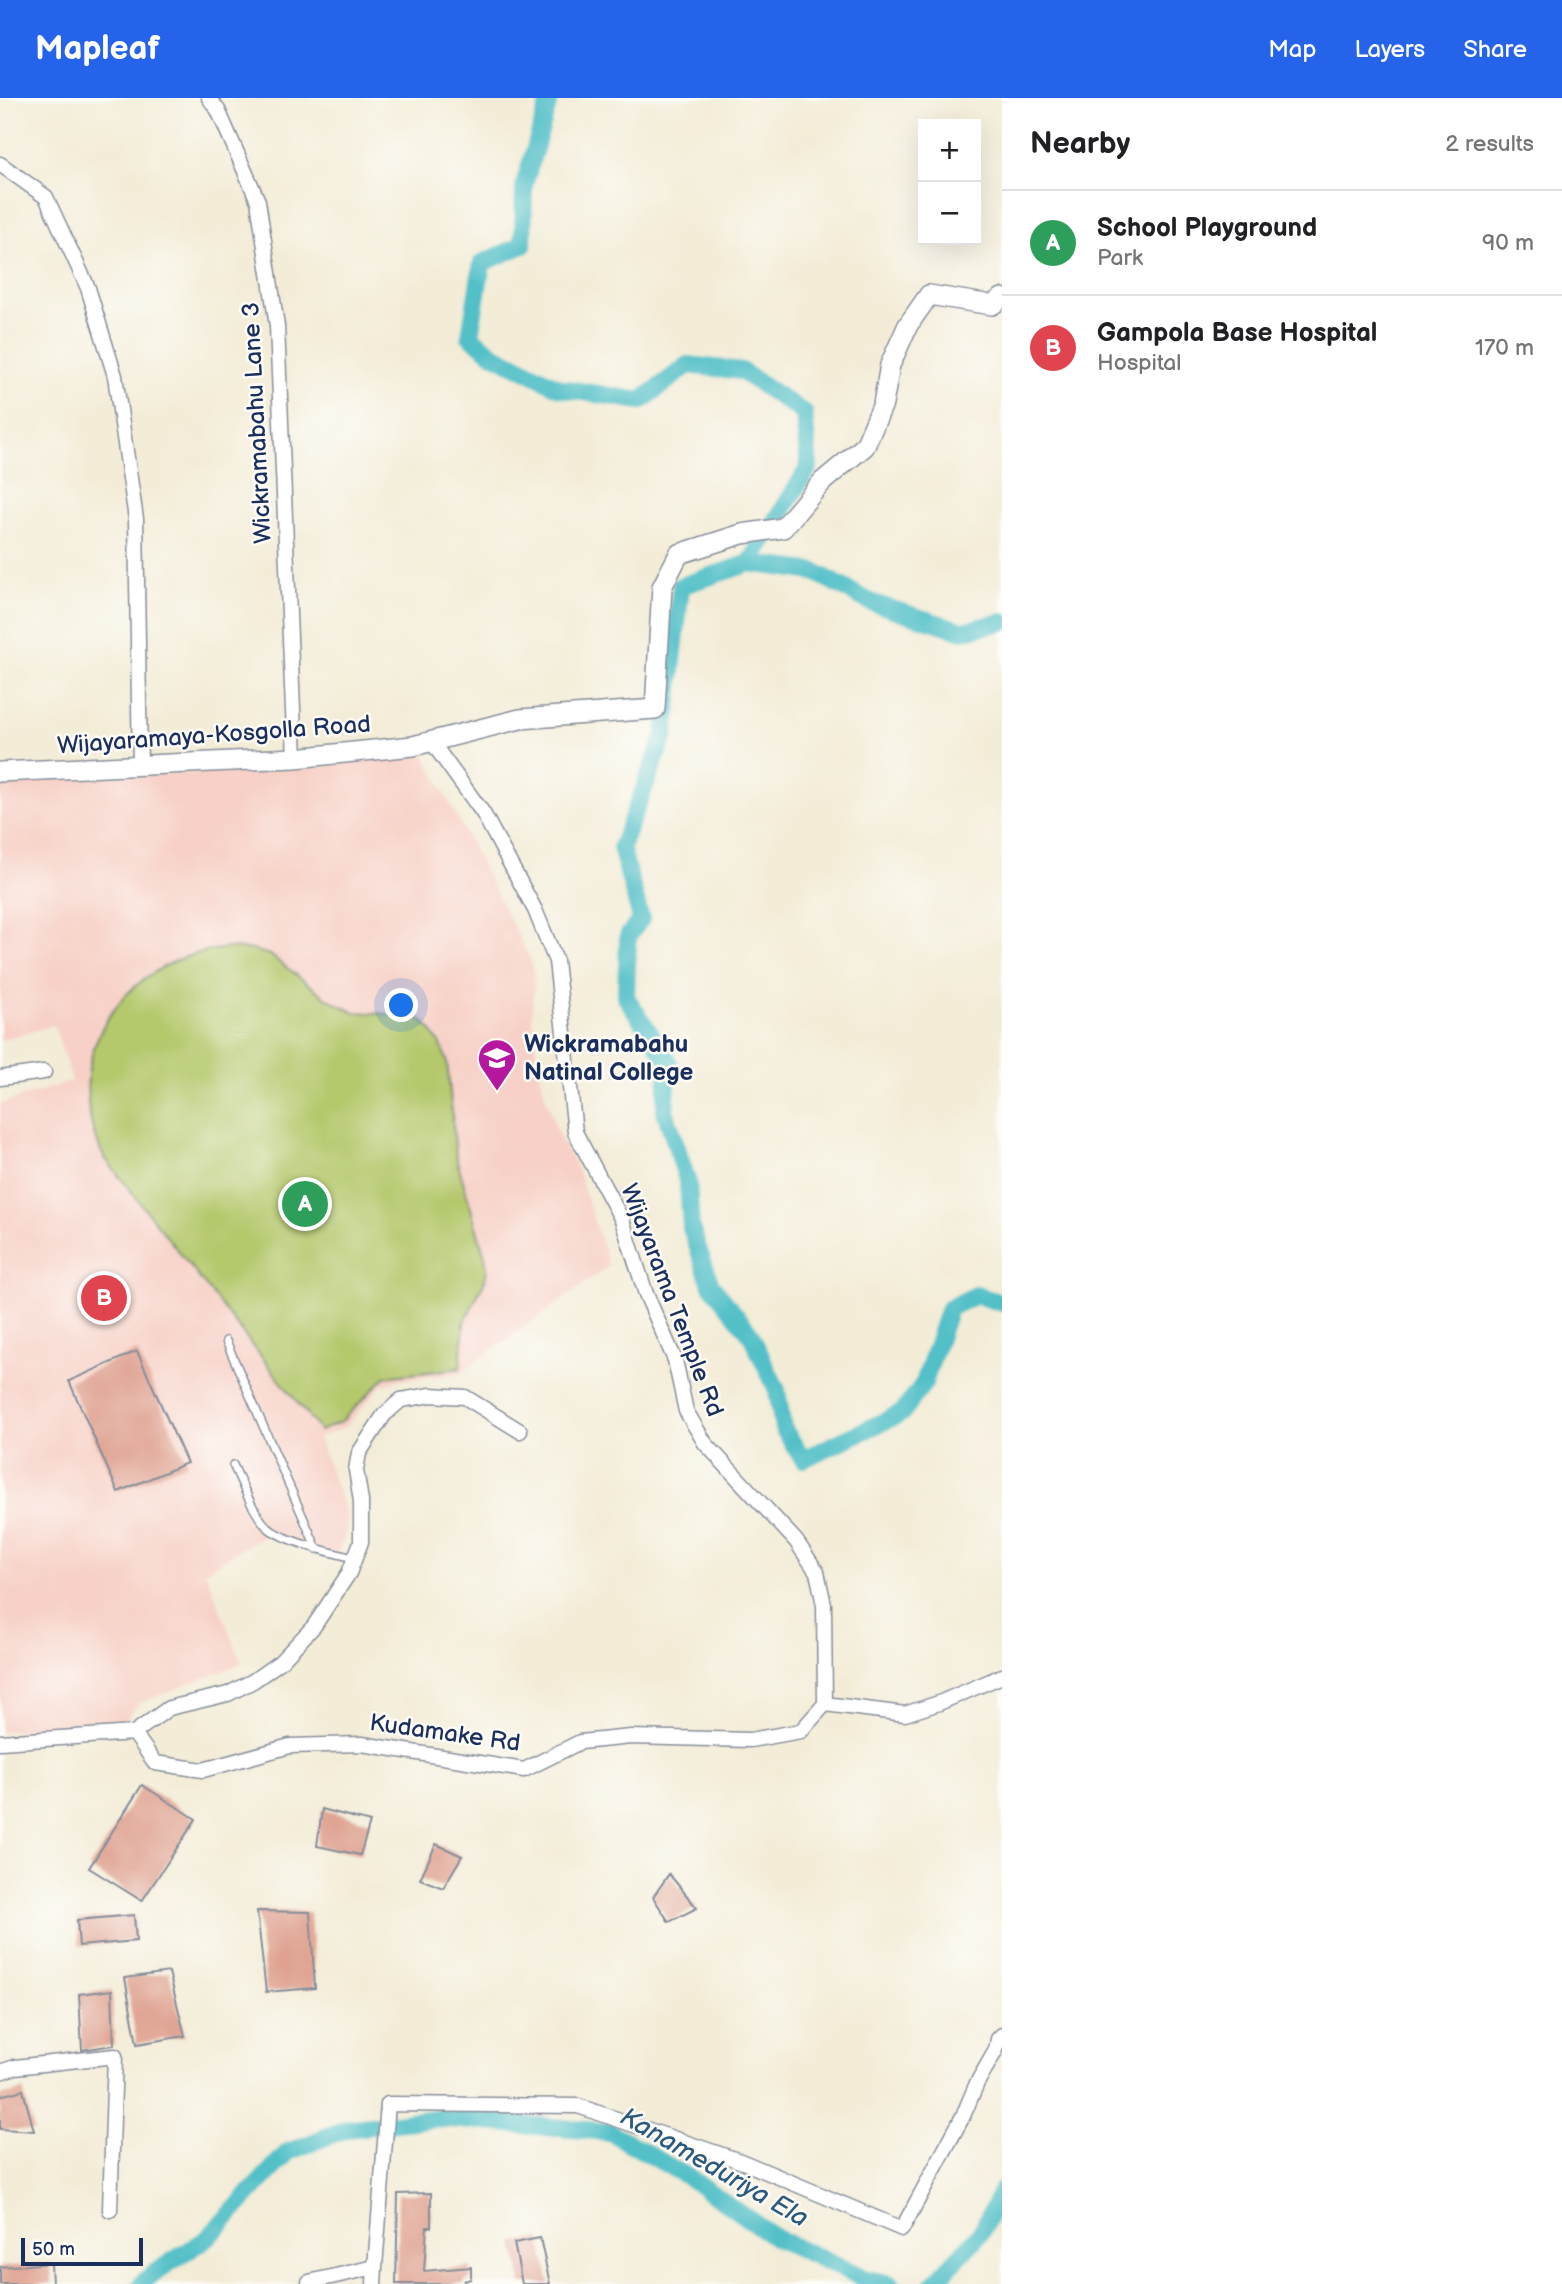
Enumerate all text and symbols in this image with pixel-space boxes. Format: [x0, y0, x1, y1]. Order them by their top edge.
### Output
text: Mapleaf [35, 29, 160, 69]
text: Map [1268, 35, 1316, 64]
text: Layers [1354, 35, 1425, 64]
text: Share [1463, 35, 1527, 64]
map controls [918, 119, 981, 245]
button: + [918, 119, 981, 182]
text: Nearby [1030, 126, 1130, 162]
text: 2 results [1445, 130, 1534, 158]
button: − [918, 182, 981, 245]
text: School Playground [1097, 213, 1317, 244]
text: A [1046, 229, 1060, 257]
text: 90 m [1482, 229, 1534, 257]
text: Park [1097, 244, 1143, 272]
street label: Wickramabahu Lane 3 [236, 301, 278, 545]
text: Gampola Base Hospital [1097, 318, 1377, 349]
text: B [1045, 334, 1061, 362]
text: 170 m [1475, 334, 1534, 362]
text: Hospital [1097, 349, 1182, 377]
street label: Wijayaramaya-Kosgolla Road [56, 710, 372, 760]
your location [384, 988, 418, 1022]
place label: Wickramabahu Natinal College [524, 1030, 694, 1087]
school or university icon: Wickramabahu Natinal College [476, 1037, 518, 1092]
pin: A [282, 1178, 328, 1230]
street label: Wijayarama Temple Rd [614, 1179, 730, 1421]
pin: B [81, 1272, 127, 1324]
street label: Kudamake Rd [368, 1708, 522, 1758]
water label: Kanameduriya Ela [614, 2102, 814, 2234]
scale bar [21, 2235, 144, 2267]
text: 50 m [32, 2238, 75, 2261]

